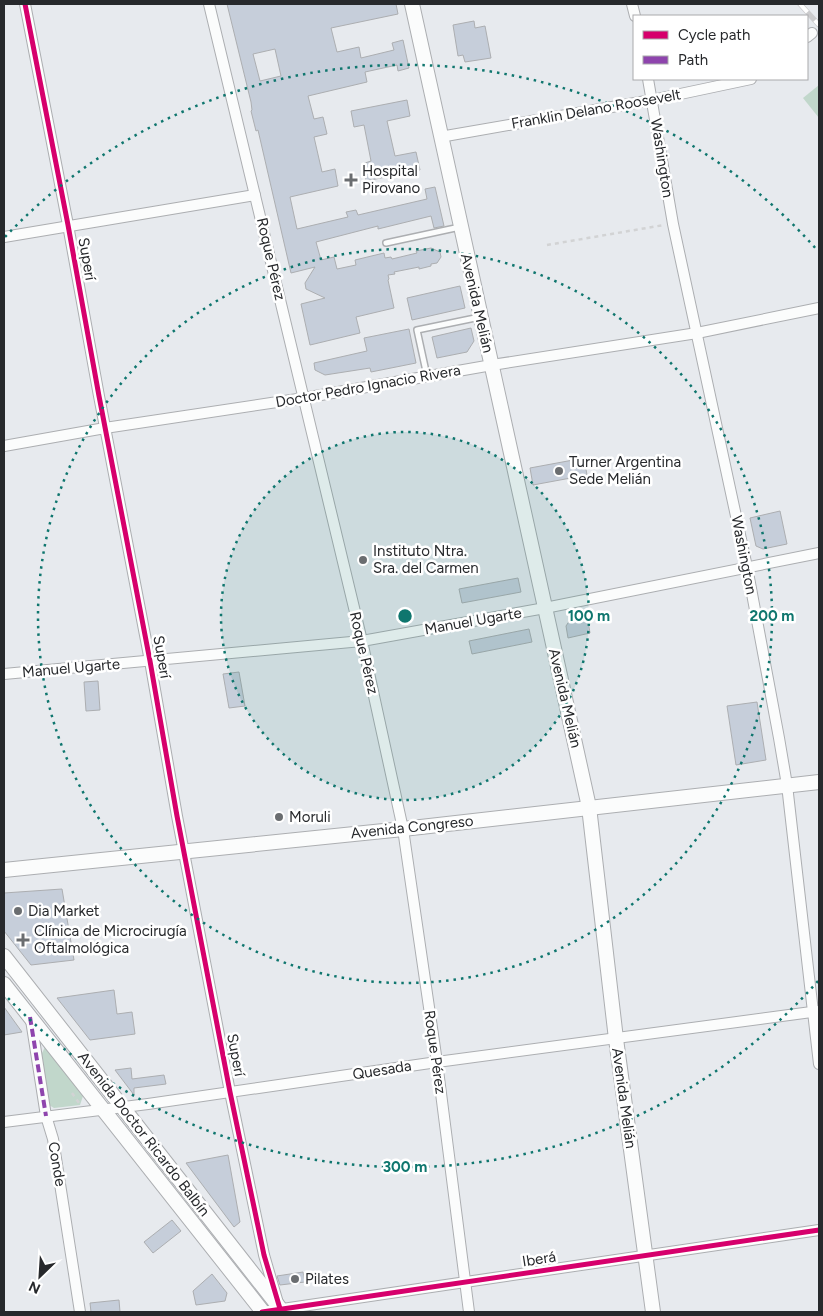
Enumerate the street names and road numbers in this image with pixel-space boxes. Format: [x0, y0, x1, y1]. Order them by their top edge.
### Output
street label: Franklin Delano Roosevelt [510, 85, 683, 133]
street label: Washington [647, 117, 677, 199]
street label: Roque Pérez [253, 216, 289, 302]
street label: Superí [74, 236, 100, 283]
street label: Avenida Melián [457, 252, 497, 354]
street label: Doctor Pedro Ignacio Rivera [274, 361, 462, 411]
street label: Washington [728, 514, 760, 596]
street label: Manuel Ugarte [423, 604, 523, 638]
street label: Roque Pérez [346, 610, 382, 696]
street label: Superí [149, 634, 175, 681]
street label: Avenida Melián [545, 647, 585, 749]
street label: Manuel Ugarte [21, 655, 121, 681]
street label: Avenida Congreso [350, 812, 475, 842]
street label: Roque Pérez [420, 1009, 450, 1095]
street label: Superí [223, 1032, 249, 1079]
street label: Avenida Melián [608, 1047, 640, 1149]
street label: Avenida Doctor Ricardo Balbín [74, 1048, 214, 1220]
street label: Quesada [351, 1056, 413, 1084]
street label: Conde [44, 1140, 70, 1188]
street label: Iberá [521, 1247, 557, 1271]

